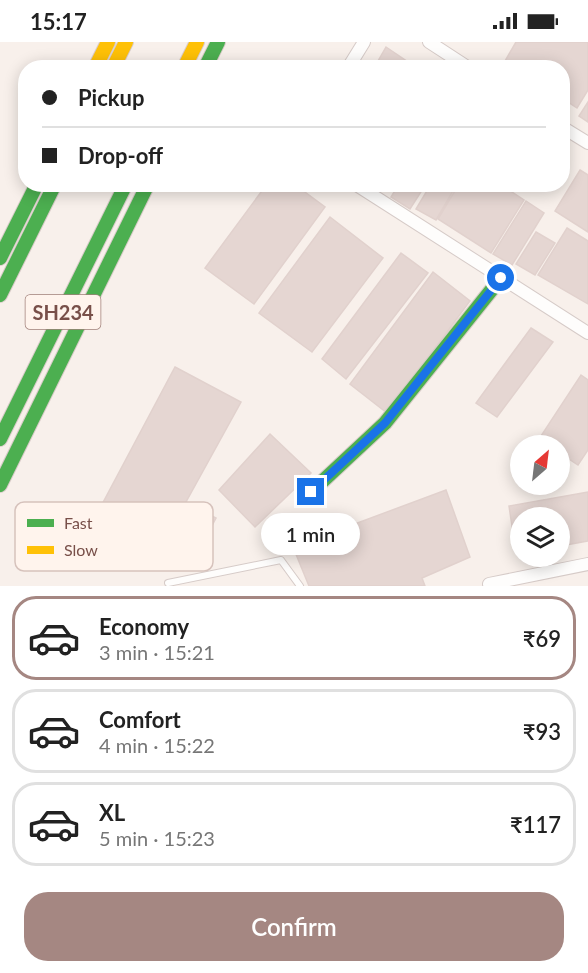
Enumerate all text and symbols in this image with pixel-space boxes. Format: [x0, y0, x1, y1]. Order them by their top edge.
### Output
text: 15:17 [30, 8, 87, 35]
text: Pickup [78, 84, 144, 111]
text: Drop-off [78, 142, 163, 169]
route start [487, 264, 514, 291]
road number: SH234 [26, 295, 100, 329]
north arrow [510, 435, 570, 495]
map controls [510, 435, 570, 567]
route end [297, 478, 324, 505]
legend [15, 502, 213, 571]
button: layers [510, 507, 570, 567]
text: Fast [64, 513, 93, 532]
callout: 1 min [262, 513, 360, 555]
text: 1 min [286, 522, 335, 546]
text: Slow [64, 540, 98, 559]
icon: car [27, 611, 81, 665]
text: Economy [99, 613, 189, 640]
text: ₹69 [523, 625, 561, 652]
text: 3 min · 15:21 [99, 640, 215, 664]
icon: car [27, 704, 81, 758]
text: Comfort [99, 706, 181, 733]
text: ₹93 [523, 718, 561, 745]
text: 4 min · 15:22 [99, 733, 215, 757]
icon: car [27, 797, 81, 851]
text: XL [99, 799, 125, 826]
text: ₹117 [510, 811, 561, 838]
text: 5 min · 15:23 [99, 826, 215, 850]
button: Confirm [24, 892, 564, 961]

